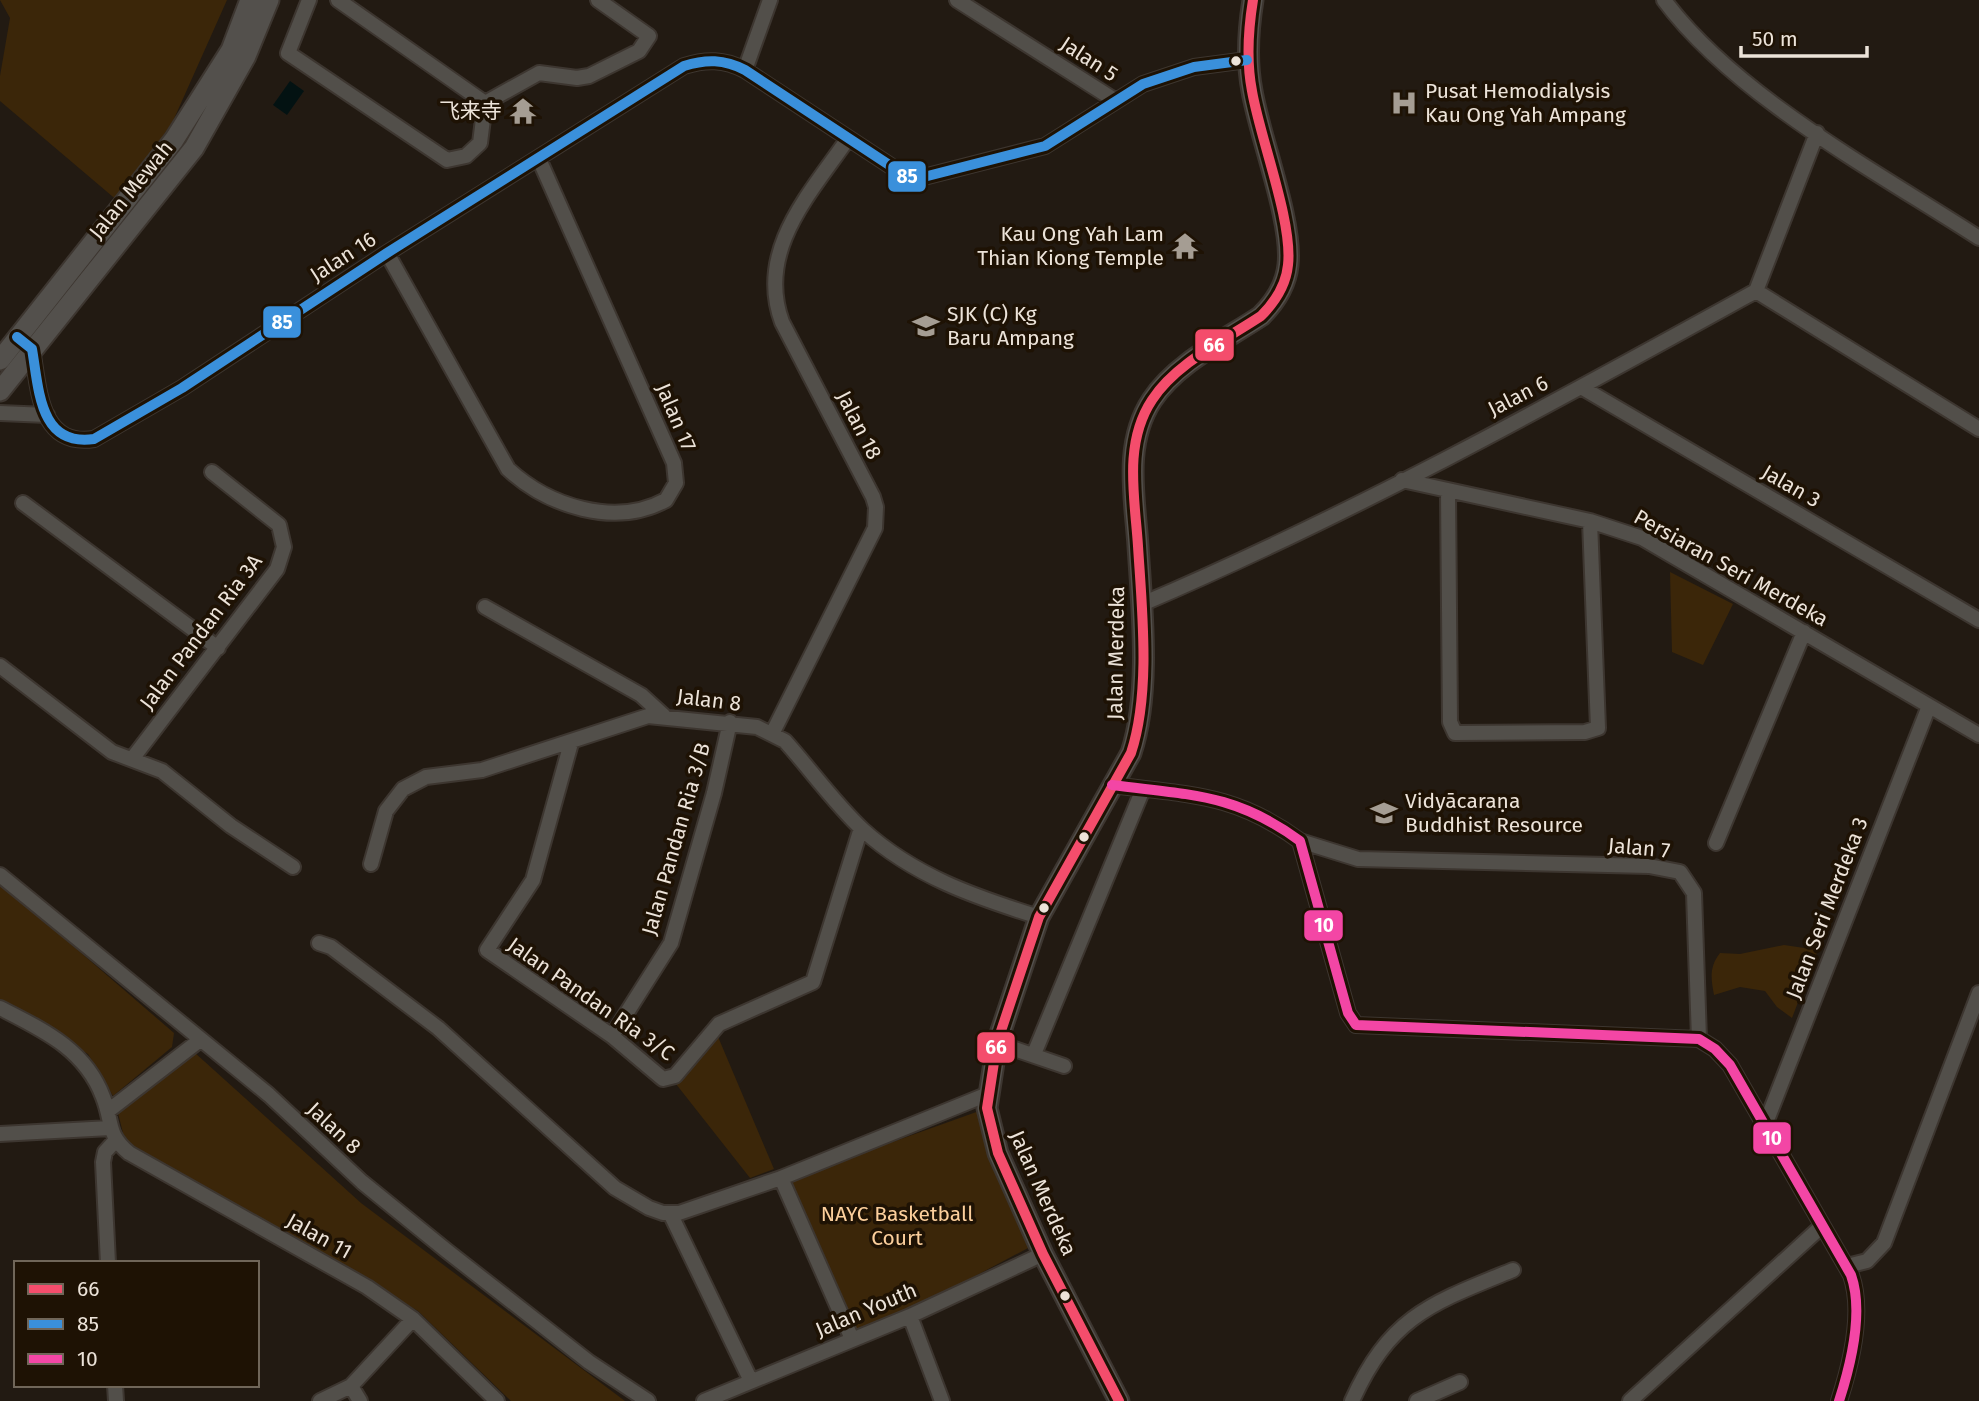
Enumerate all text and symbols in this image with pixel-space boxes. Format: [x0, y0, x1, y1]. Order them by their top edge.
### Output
scale bar [1741, 14, 1867, 58]
text: 50 m [1752, 26, 1798, 52]
street label: Jalan 5 [1055, 31, 1123, 87]
unlabelled marker [1229, 54, 1243, 68]
place label: Pusat Hemodialysis Kau Ong Yah Ampang [1425, 78, 1626, 128]
hospital icon: Pusat Hemodialysis Kau Ong Yah Ampang [1389, 88, 1419, 118]
temple icon: 飞来寺 [508, 96, 538, 126]
place label: 飞来寺 [439, 98, 502, 124]
street label: Jalan Mewah [83, 135, 179, 245]
line badge: 85 [887, 160, 927, 193]
text: 85 [896, 165, 918, 188]
place label: Kau Ong Yah Lam Thian Kiong Temple [977, 221, 1164, 271]
street label: Jalan 16 [305, 226, 381, 288]
temple icon: Kau Ong Yah Lam Thian Kiong Temple [1170, 231, 1200, 261]
place label: SJK (C) Kg Baru Ampang [947, 301, 1074, 351]
line badge: 85 [262, 305, 302, 339]
text: 85 [271, 311, 293, 334]
school or university icon: SJK (C) Kg Baru Ampang [911, 311, 941, 341]
line badge: 66 [1194, 328, 1235, 362]
text: 66 [1203, 334, 1225, 357]
street label: Jalan 6 [1484, 370, 1552, 422]
street label: Jalan 17 [650, 379, 702, 455]
street label: Jalan 18 [831, 386, 887, 464]
street label: Jalan 3 [1757, 459, 1825, 513]
street label: Persiaran Seri Merdeka [1629, 504, 1833, 632]
street label: Jalan Pandan Ria 3A [134, 549, 268, 715]
street label: Jalan Merdeka [1102, 586, 1130, 720]
street label: Jalan 8 [675, 683, 743, 717]
street label: Jalan Pandan Ria 3/B [636, 740, 716, 938]
place label: Vidyācaraṇa Buddhist Resource [1405, 788, 1583, 838]
school or university icon: Vidyācaraṇa Buddhist Resource [1369, 798, 1399, 828]
street label: Jalan Seri Merdeka 3 [1780, 813, 1874, 1003]
unlabelled marker [1077, 830, 1091, 844]
street label: Jalan 7 [1607, 832, 1671, 864]
unlabelled marker [1037, 901, 1051, 915]
line badge: 10 [1303, 909, 1344, 942]
text: 10 [1314, 914, 1334, 937]
street label: Jalan Pandan Ria 3/C [503, 932, 680, 1066]
line badge: 66 [976, 1031, 1016, 1064]
text: 66 [985, 1036, 1007, 1059]
street label: Jalan 8 [302, 1096, 366, 1160]
line badge: 10 [1752, 1121, 1792, 1155]
street label: Jalan Merdeka [1004, 1126, 1082, 1260]
text: 10 [1762, 1127, 1782, 1150]
park label: NAYC Basketball Court [821, 1201, 973, 1251]
street label: Jalan 11 [282, 1207, 356, 1265]
legend [14, 1261, 259, 1387]
text: 66 [77, 1276, 99, 1302]
street label: Jalan Youth [811, 1277, 921, 1343]
unlabelled marker [1058, 1289, 1072, 1303]
text: 85 [77, 1311, 99, 1337]
text: 10 [77, 1346, 98, 1372]

